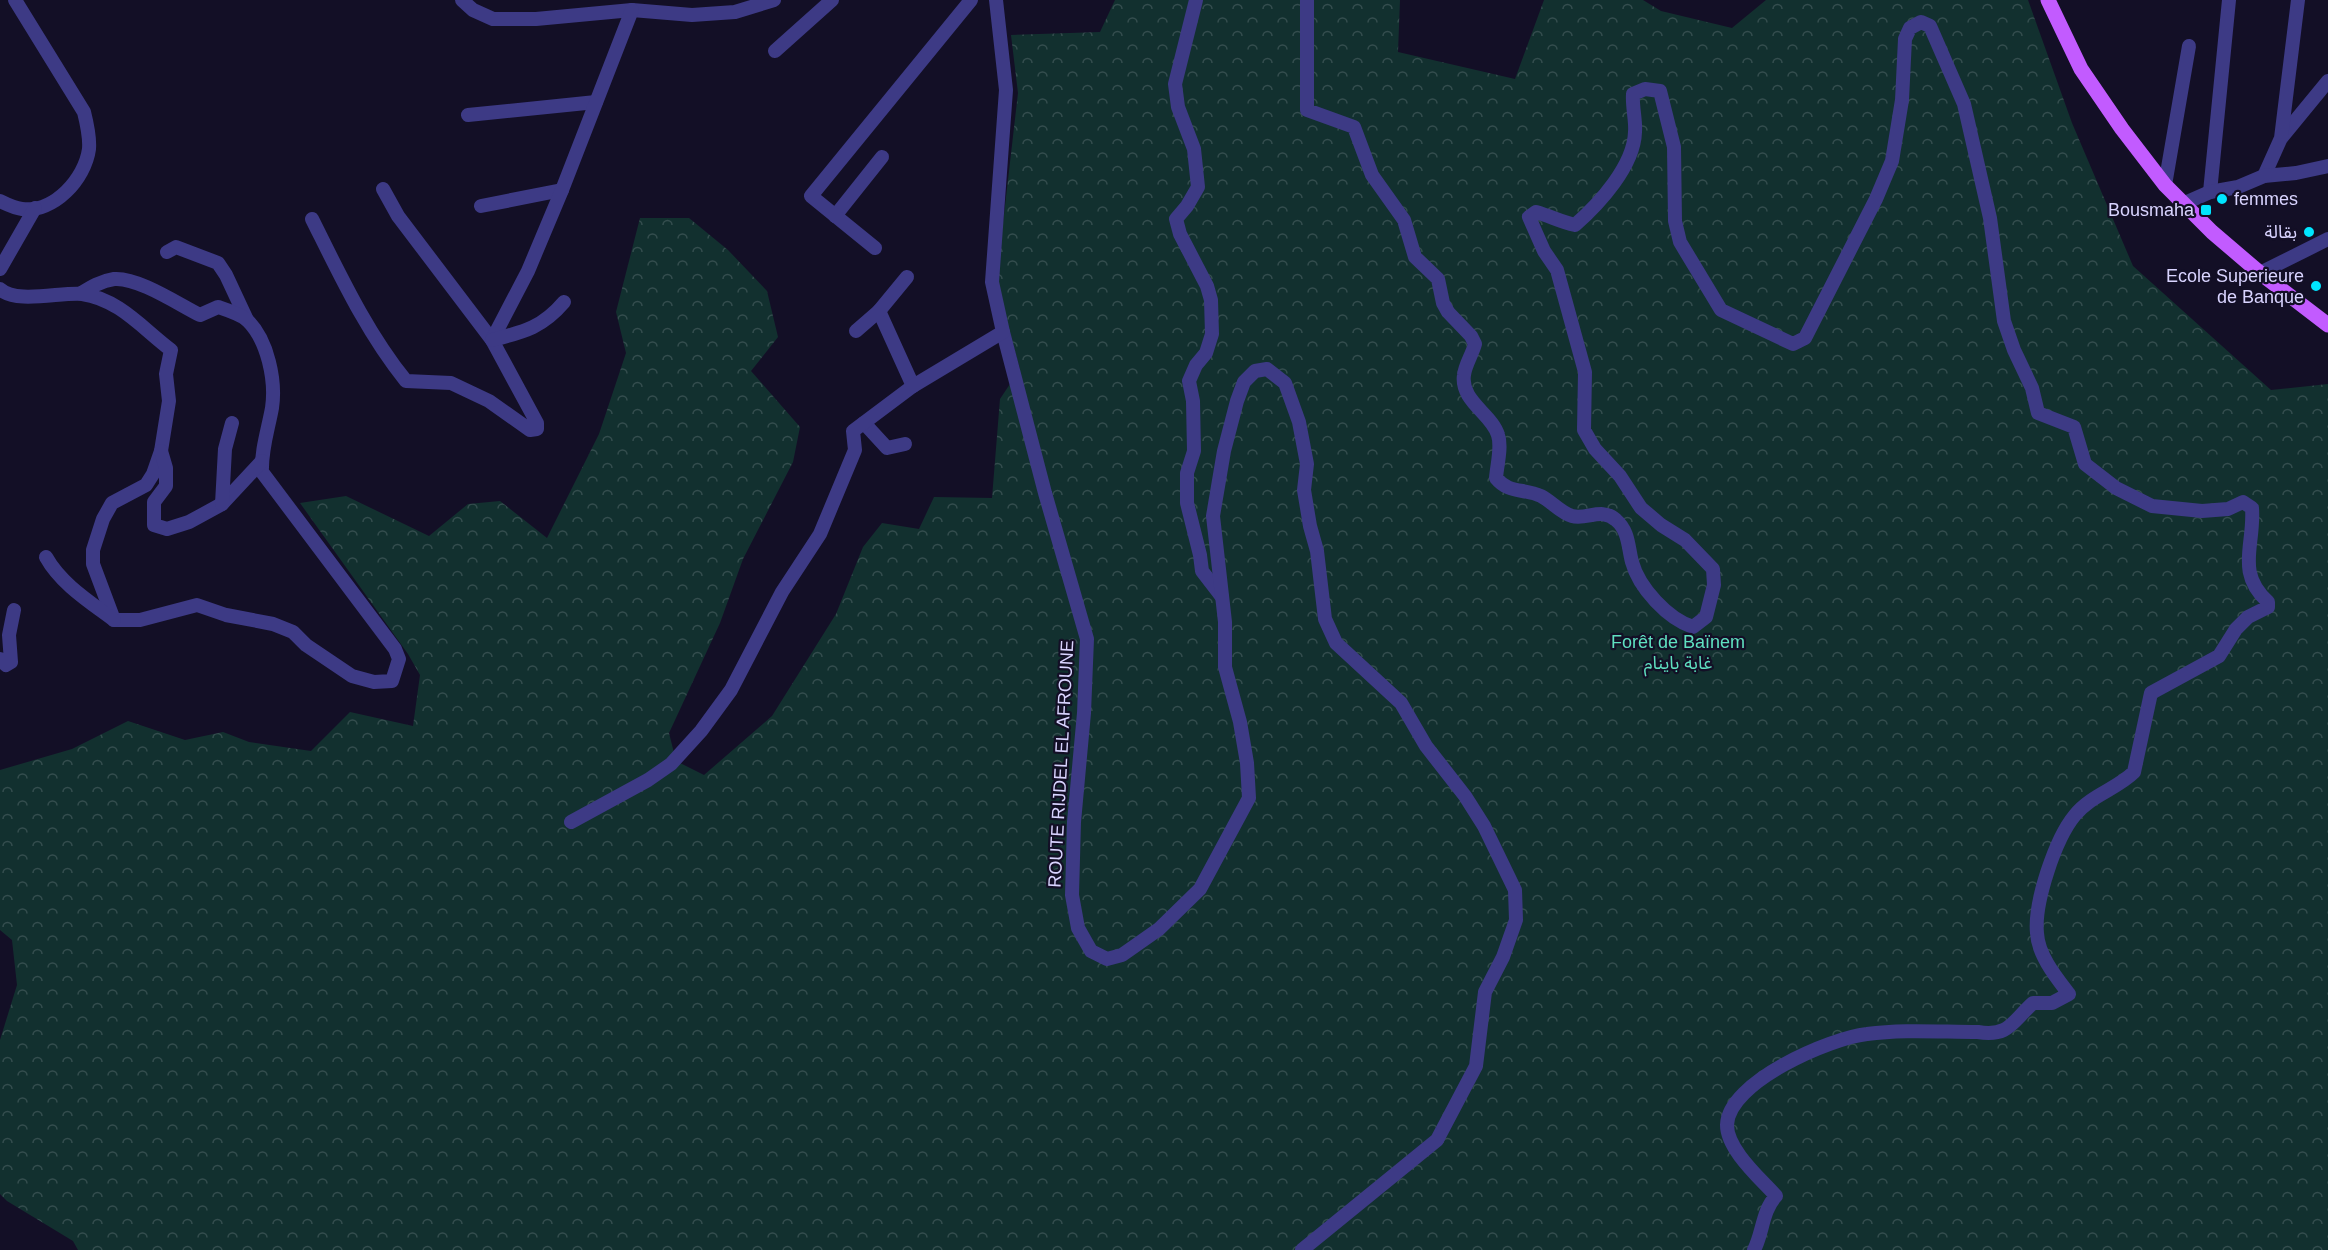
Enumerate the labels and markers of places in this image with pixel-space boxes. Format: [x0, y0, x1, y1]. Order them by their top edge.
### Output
place label: femmes [2234, 189, 2298, 209]
marker: femmes [2215, 192, 2229, 206]
place label: Bousmaha [2108, 200, 2195, 220]
marker: Bousmaha [2199, 203, 2213, 217]
place label: بقالة [2265, 222, 2297, 242]
marker: بقالة [2302, 225, 2316, 239]
place label: Ecole Superieure de Banque [2166, 266, 2304, 307]
marker: Ecole Superieure de Banque [2309, 279, 2323, 293]

